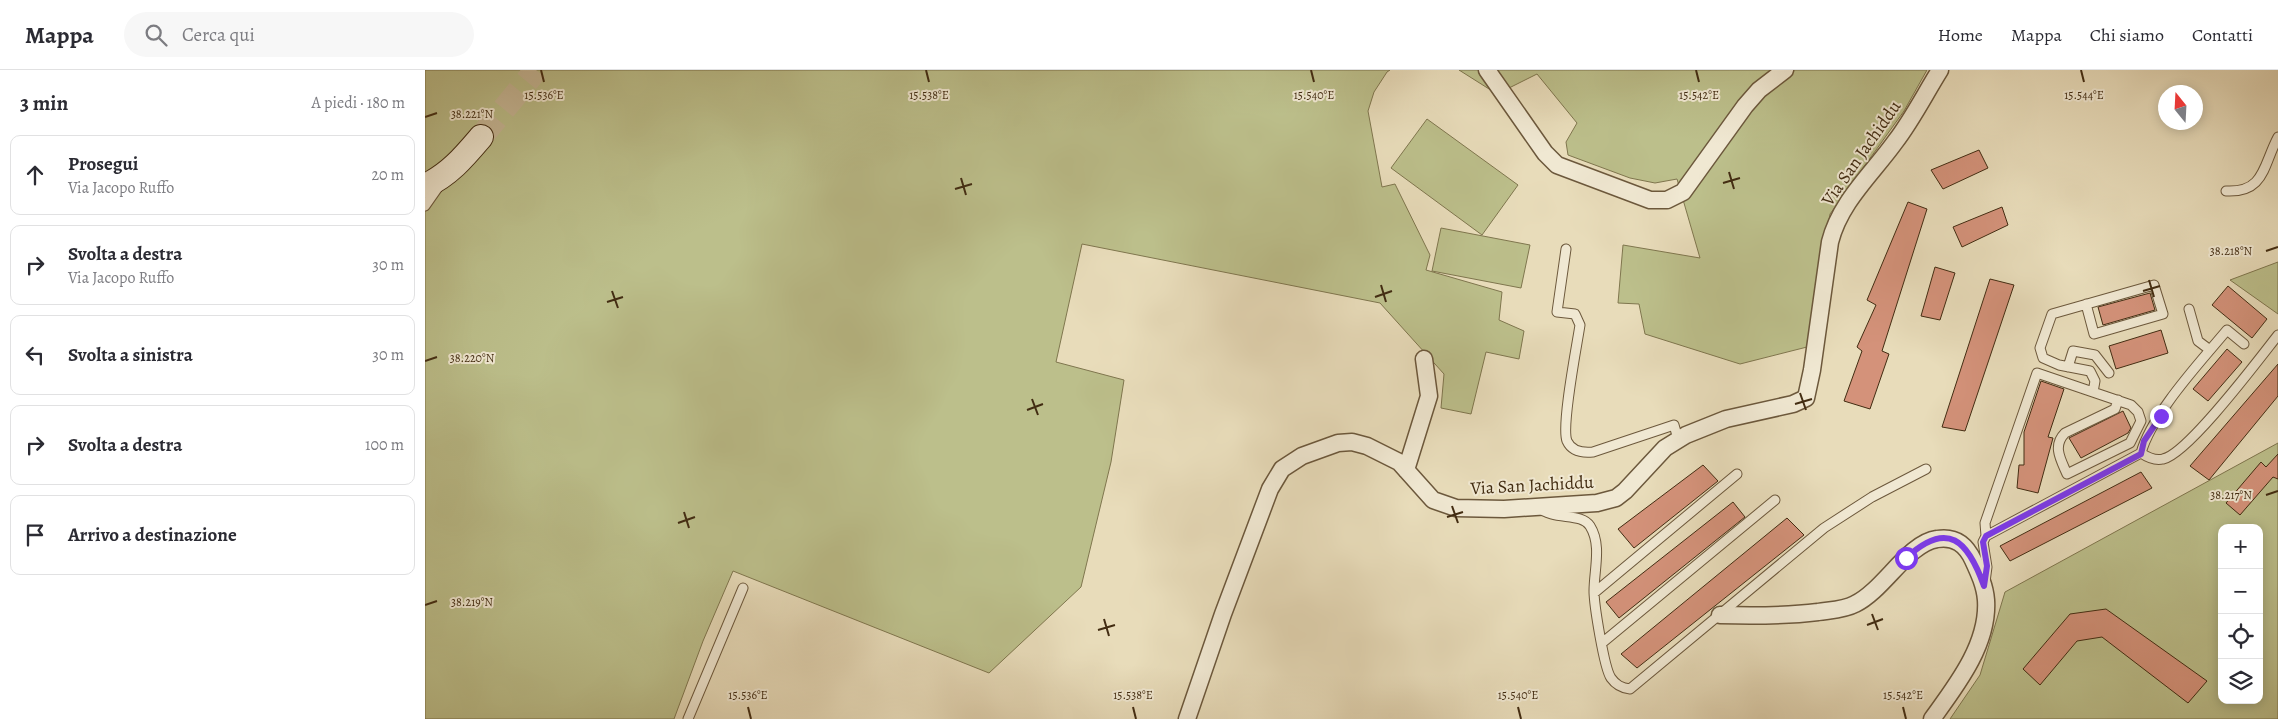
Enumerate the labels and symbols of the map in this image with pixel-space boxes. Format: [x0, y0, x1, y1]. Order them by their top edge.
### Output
north arrow [2158, 85, 2203, 130]
text: 15.536°E [524, 87, 564, 103]
text: 15.538°E [909, 87, 949, 103]
text: 15.540°E [1294, 87, 1334, 103]
text: 15.542°E [1679, 87, 1719, 103]
text: 15.544°E [2064, 87, 2104, 103]
street label: Via San Jachiddu [1815, 95, 1906, 211]
text: 38.221°N [451, 106, 493, 122]
text: 38.218°N [2210, 243, 2253, 259]
text: 38.220°N [450, 350, 495, 366]
route end [2150, 405, 2173, 428]
street label: Via San Jachiddu [1469, 470, 1595, 500]
text: 38.217°N [2210, 487, 2252, 503]
route start [1895, 547, 1918, 570]
text: 38.219°N [451, 594, 493, 610]
text: 15.536°E [728, 687, 768, 703]
text: 15.538°E [1113, 687, 1153, 703]
text: 15.540°E [1498, 687, 1538, 703]
text: 15.542°E [1883, 687, 1923, 703]

